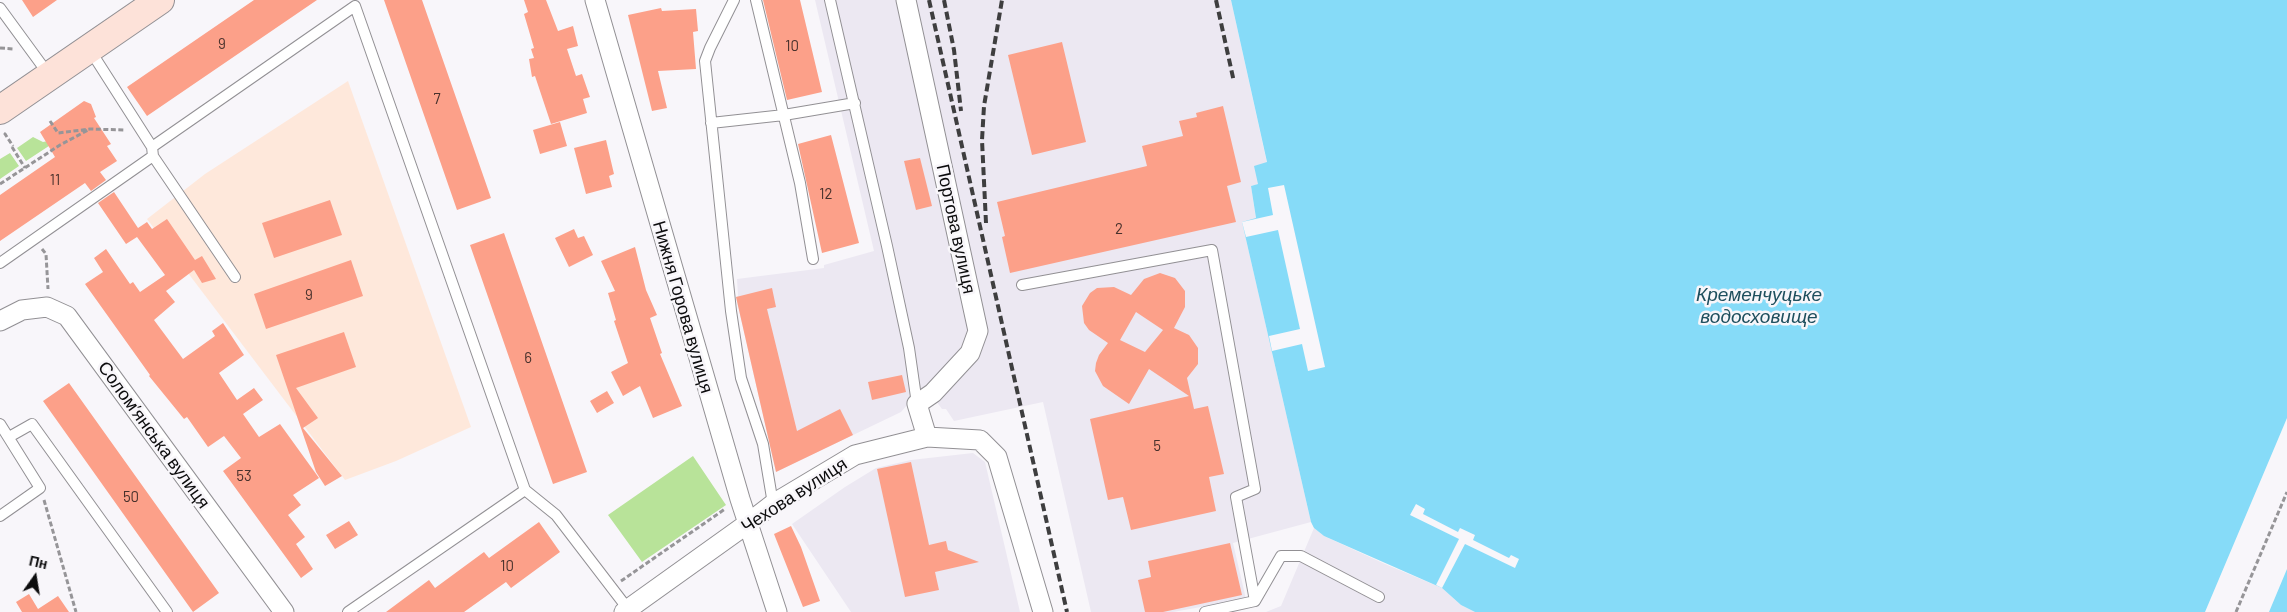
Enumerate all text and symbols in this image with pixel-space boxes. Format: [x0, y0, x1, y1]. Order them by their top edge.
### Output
house number: 9 [218, 35, 226, 53]
house number: 10 [785, 37, 799, 55]
house number: 7 [433, 90, 441, 108]
street label: Портова вулиця [932, 162, 980, 296]
house number: 11 [50, 171, 60, 189]
house number: 12 [819, 185, 833, 203]
street label: Нижня Горова вулиця [648, 218, 718, 396]
house number: 2 [1115, 220, 1123, 238]
water label: Кременчуцьке водосховище [1696, 284, 1822, 328]
house number: 9 [305, 286, 313, 304]
house number: 6 [524, 349, 532, 367]
street label: Соломʼянська вулиця [93, 357, 215, 513]
house number: 5 [1153, 437, 1161, 455]
street label: Чехова вулиця [737, 453, 851, 537]
house number: 53 [236, 467, 252, 485]
house number: 50 [123, 488, 139, 506]
north arrow [10, 552, 60, 602]
text: Пн [28, 552, 49, 572]
house number: 10 [500, 557, 514, 575]

